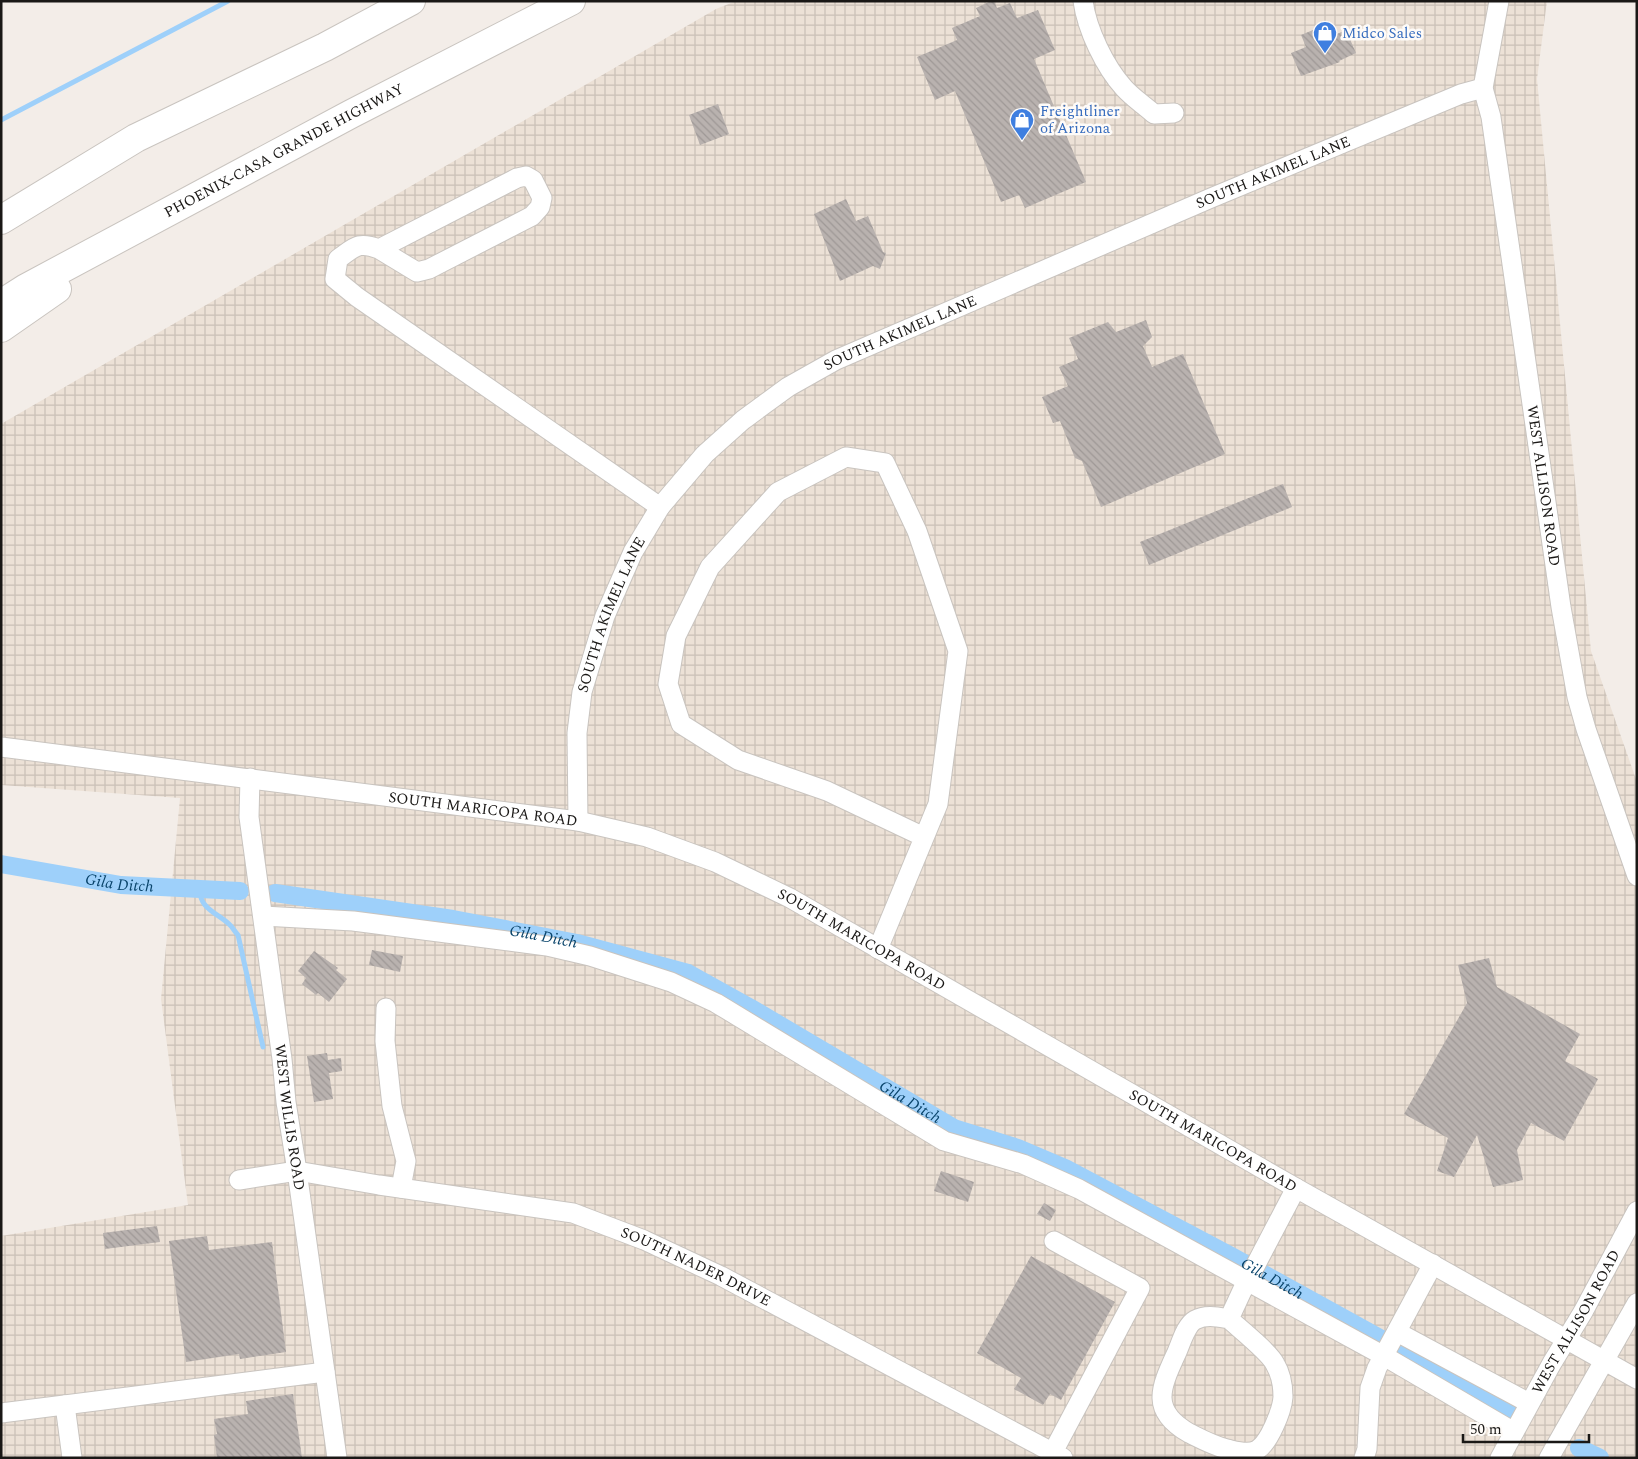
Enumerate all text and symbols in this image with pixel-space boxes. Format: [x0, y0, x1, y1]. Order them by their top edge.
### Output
shop icon: Midco Sales [1312, 20, 1338, 54]
place label: Midco Sales [1342, 22, 1422, 45]
street label: PHOENIX-CASA GRANDE HIGHWAY [160, 77, 408, 224]
place label: Freightliner of Arizona [1040, 100, 1120, 140]
shop icon: Freightliner of Arizona [1009, 107, 1035, 141]
street label: SOUTH AKIMEL LANE [1192, 130, 1354, 215]
street label: SOUTH AKIMEL LANE [819, 289, 980, 377]
street label: WEST ALLISON ROAD [1521, 404, 1567, 568]
street label: SOUTH AKIMEL LANE [571, 532, 651, 695]
street label: SOUTH MARICOPA ROAD [387, 785, 579, 832]
water label: Gila Ditch [83, 867, 154, 899]
street label: SOUTH MARICOPA ROAD [774, 882, 950, 997]
water label: Gila Ditch [507, 918, 579, 955]
street label: WEST WILLIS ROAD [269, 1042, 311, 1192]
water label: Gila Ditch [874, 1074, 946, 1130]
street label: SOUTH MARICOPA ROAD [1125, 1083, 1302, 1198]
street label: SOUTH NADER DRIVE [617, 1221, 775, 1312]
street label: WEST ALLISON ROAD [1526, 1245, 1626, 1398]
water label: Gila Ditch [1236, 1251, 1308, 1306]
scale bar [1463, 1412, 1589, 1444]
text: 50 m [1470, 1418, 1502, 1441]

